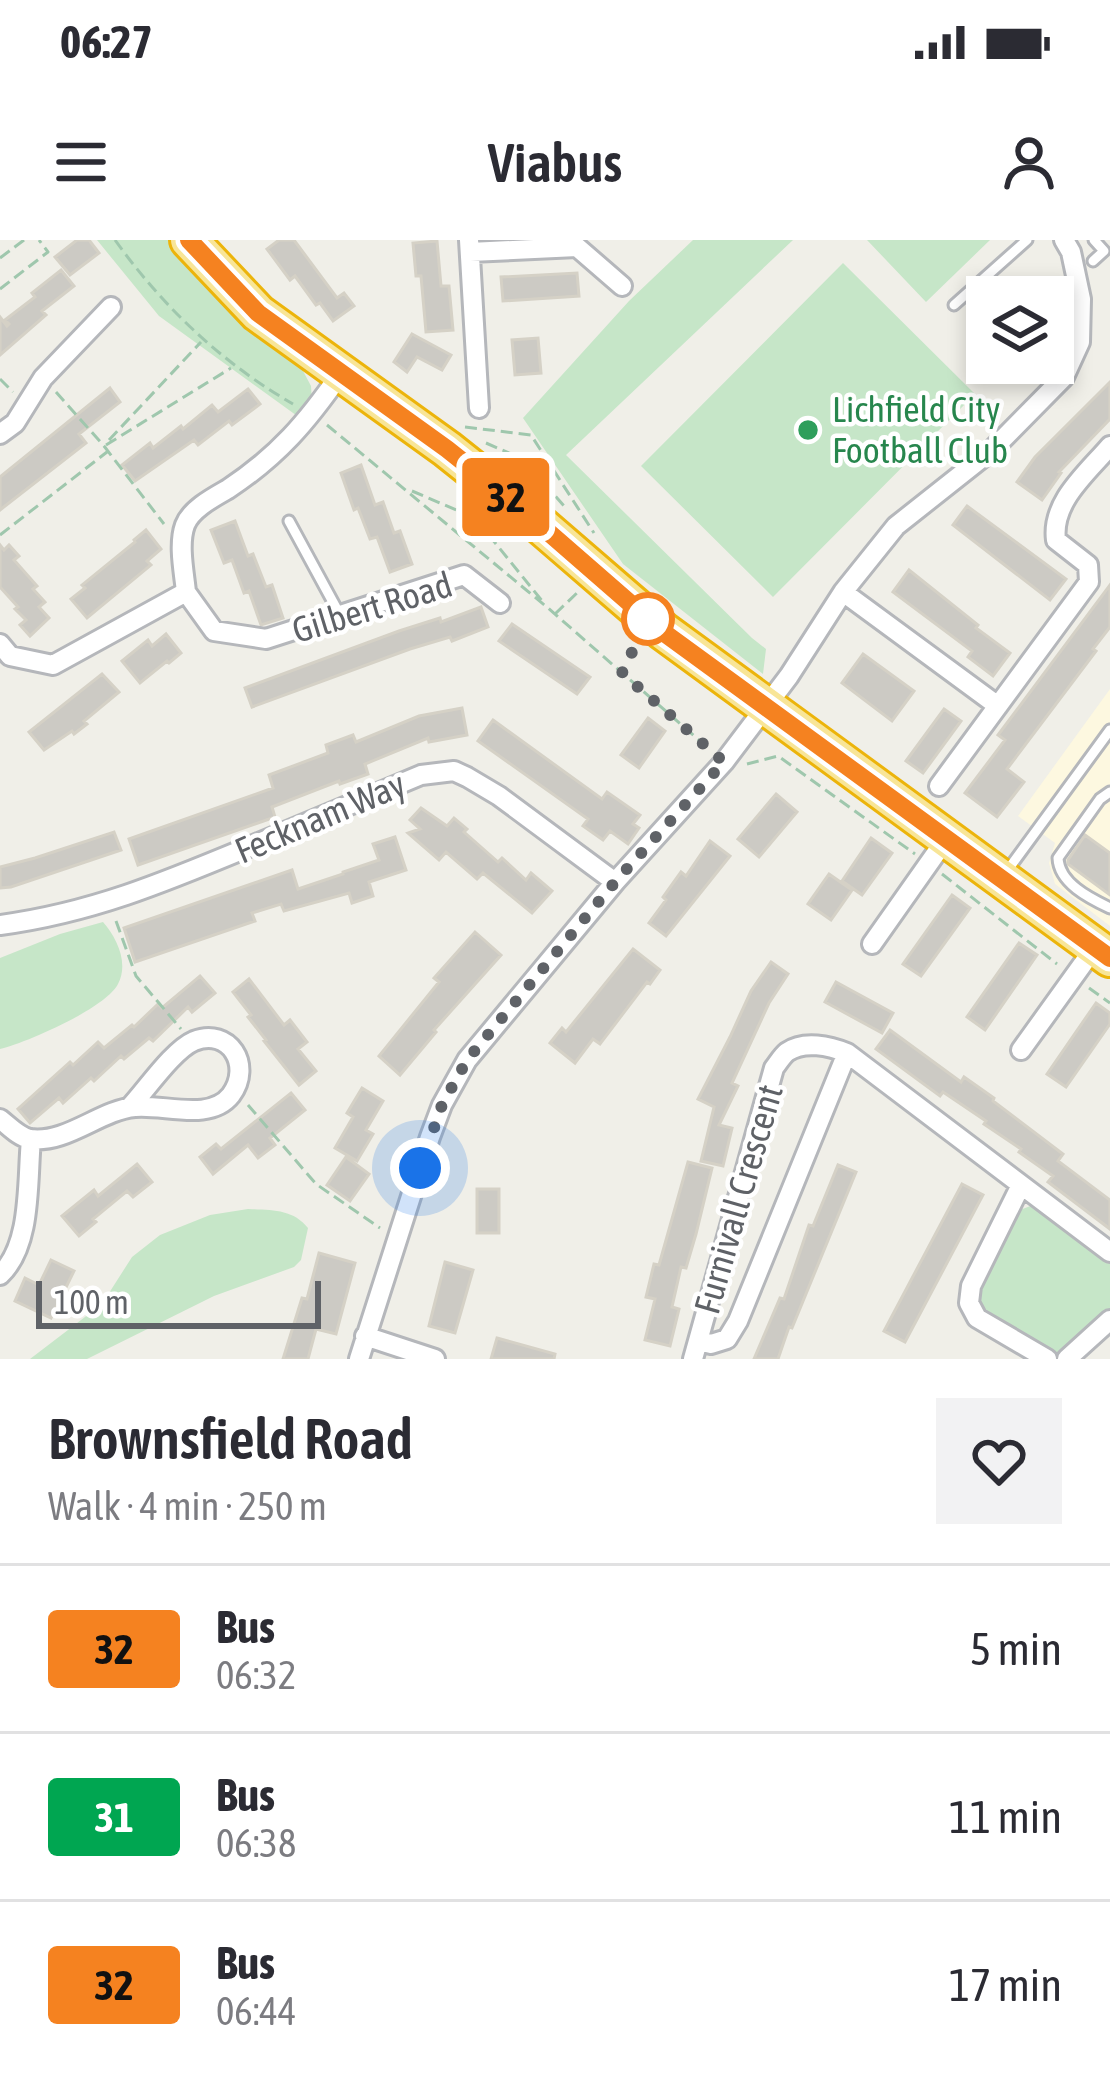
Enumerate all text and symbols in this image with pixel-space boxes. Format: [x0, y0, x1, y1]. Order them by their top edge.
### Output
text: 06:27 [60, 16, 153, 68]
icon: menu [48, 129, 114, 195]
icon: person [996, 129, 1062, 195]
text: Viabus [488, 132, 622, 193]
map controls [966, 276, 1074, 384]
button: layers [966, 276, 1074, 384]
place label: Lichfield City Football Club [832, 388, 1008, 471]
marker: Lichfield City Football Club [795, 417, 821, 443]
line badge: 32 [452, 458, 560, 536]
text: 32 [486, 473, 526, 521]
street label: Gilbert Road [287, 563, 457, 651]
unlabelled marker [623, 594, 673, 644]
street label: Fecknam Way [229, 762, 411, 872]
street label: Furnivall Crescent [685, 1080, 791, 1318]
your location [390, 1138, 450, 1198]
scale bar [36, 1275, 321, 1328]
text: 100 m [54, 1283, 129, 1321]
button: heart [936, 1398, 1062, 1524]
text: Brownsfield Road [48, 1406, 413, 1471]
text: Walk · 4 min · 250 m [48, 1484, 327, 1528]
text: Bus [216, 1601, 275, 1653]
text: 5 min [970, 1623, 1062, 1675]
text: 32 [94, 1625, 134, 1673]
text: 06:32 [216, 1653, 296, 1697]
text: Bus [216, 1769, 275, 1821]
text: 11 min [949, 1791, 1062, 1843]
text: 31 [94, 1793, 134, 1841]
text: 06:38 [216, 1821, 296, 1865]
text: Bus [216, 1937, 275, 1989]
text: 17 min [949, 1959, 1062, 2011]
text: 32 [94, 1961, 134, 2009]
text: 06:44 [216, 1989, 296, 2033]

